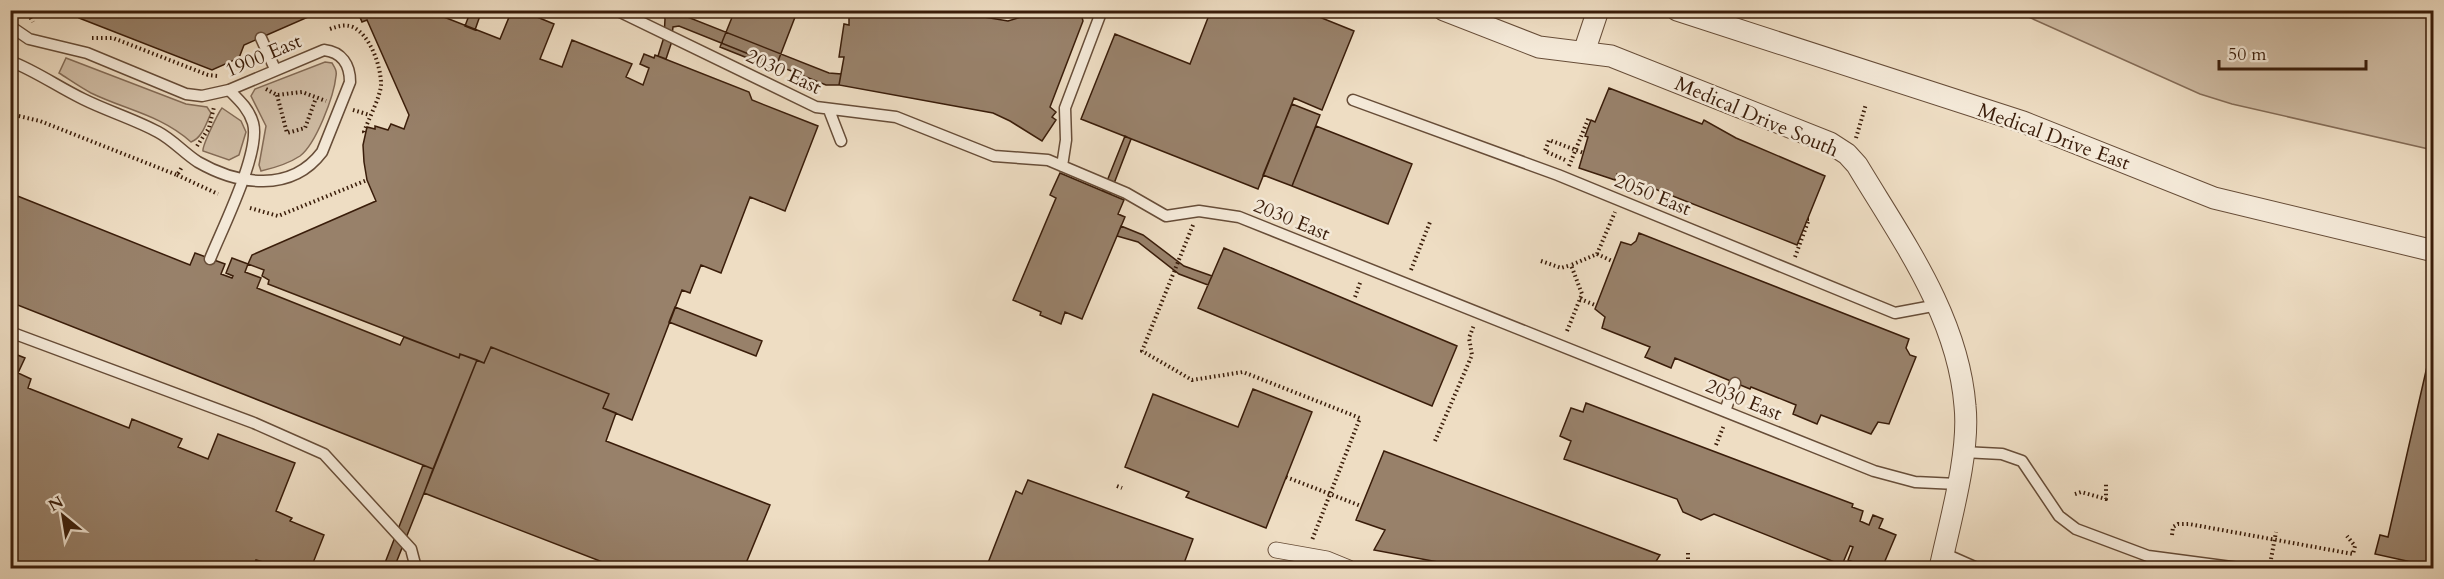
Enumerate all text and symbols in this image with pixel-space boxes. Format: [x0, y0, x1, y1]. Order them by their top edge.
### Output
street label: 1900 East [221, 27, 306, 84]
scale bar [2219, 33, 2366, 71]
street label: 2030 East [742, 42, 827, 101]
text: 50 m [2228, 42, 2267, 67]
street label: Medical Drive South [1671, 70, 1843, 163]
street label: Medical Drive East [1974, 96, 2134, 177]
street label: 2050 East [1611, 167, 1696, 222]
street label: 2030 East [1250, 192, 1335, 247]
street label: 2030 East [1702, 372, 1787, 427]
north arrow [33, 486, 93, 546]
text: N [44, 491, 68, 517]

